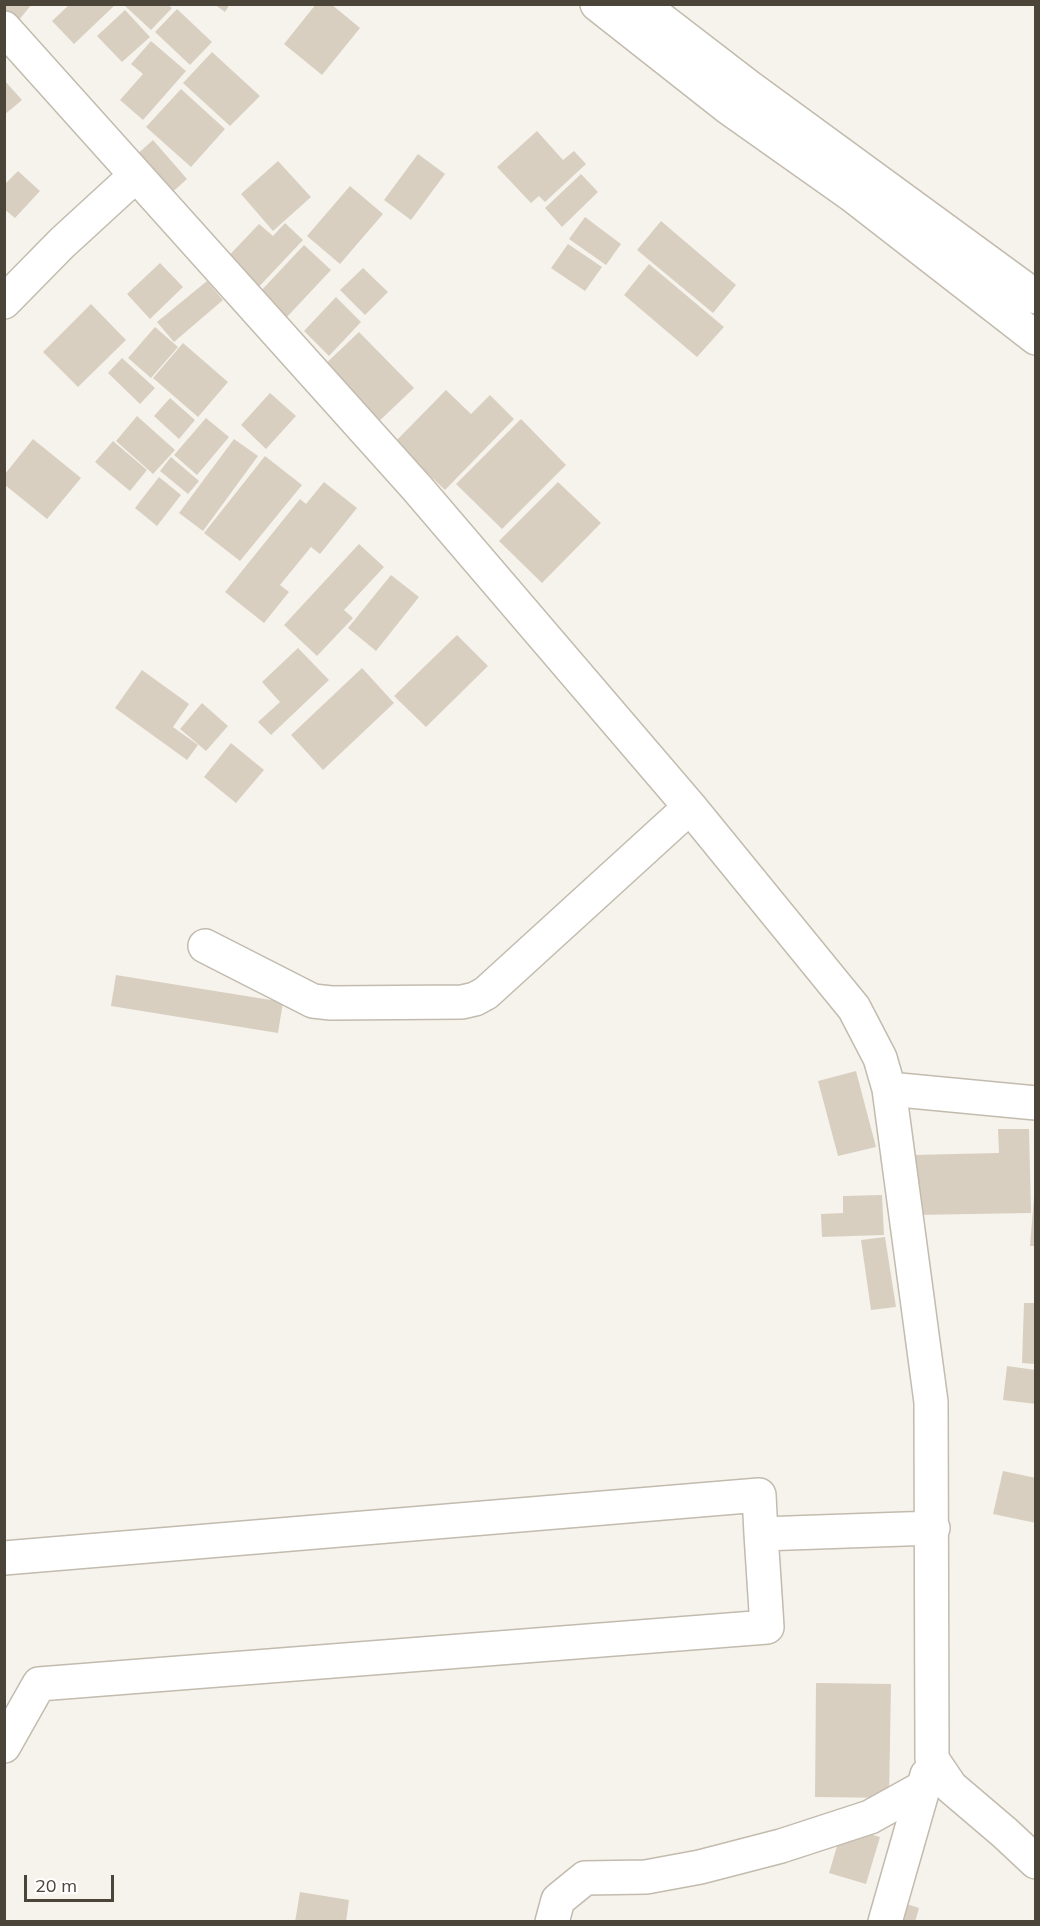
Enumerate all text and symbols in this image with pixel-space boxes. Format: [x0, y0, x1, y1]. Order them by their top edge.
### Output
scale bar [27, 1863, 117, 1901]
text: 20 m [35, 1874, 77, 1897]

